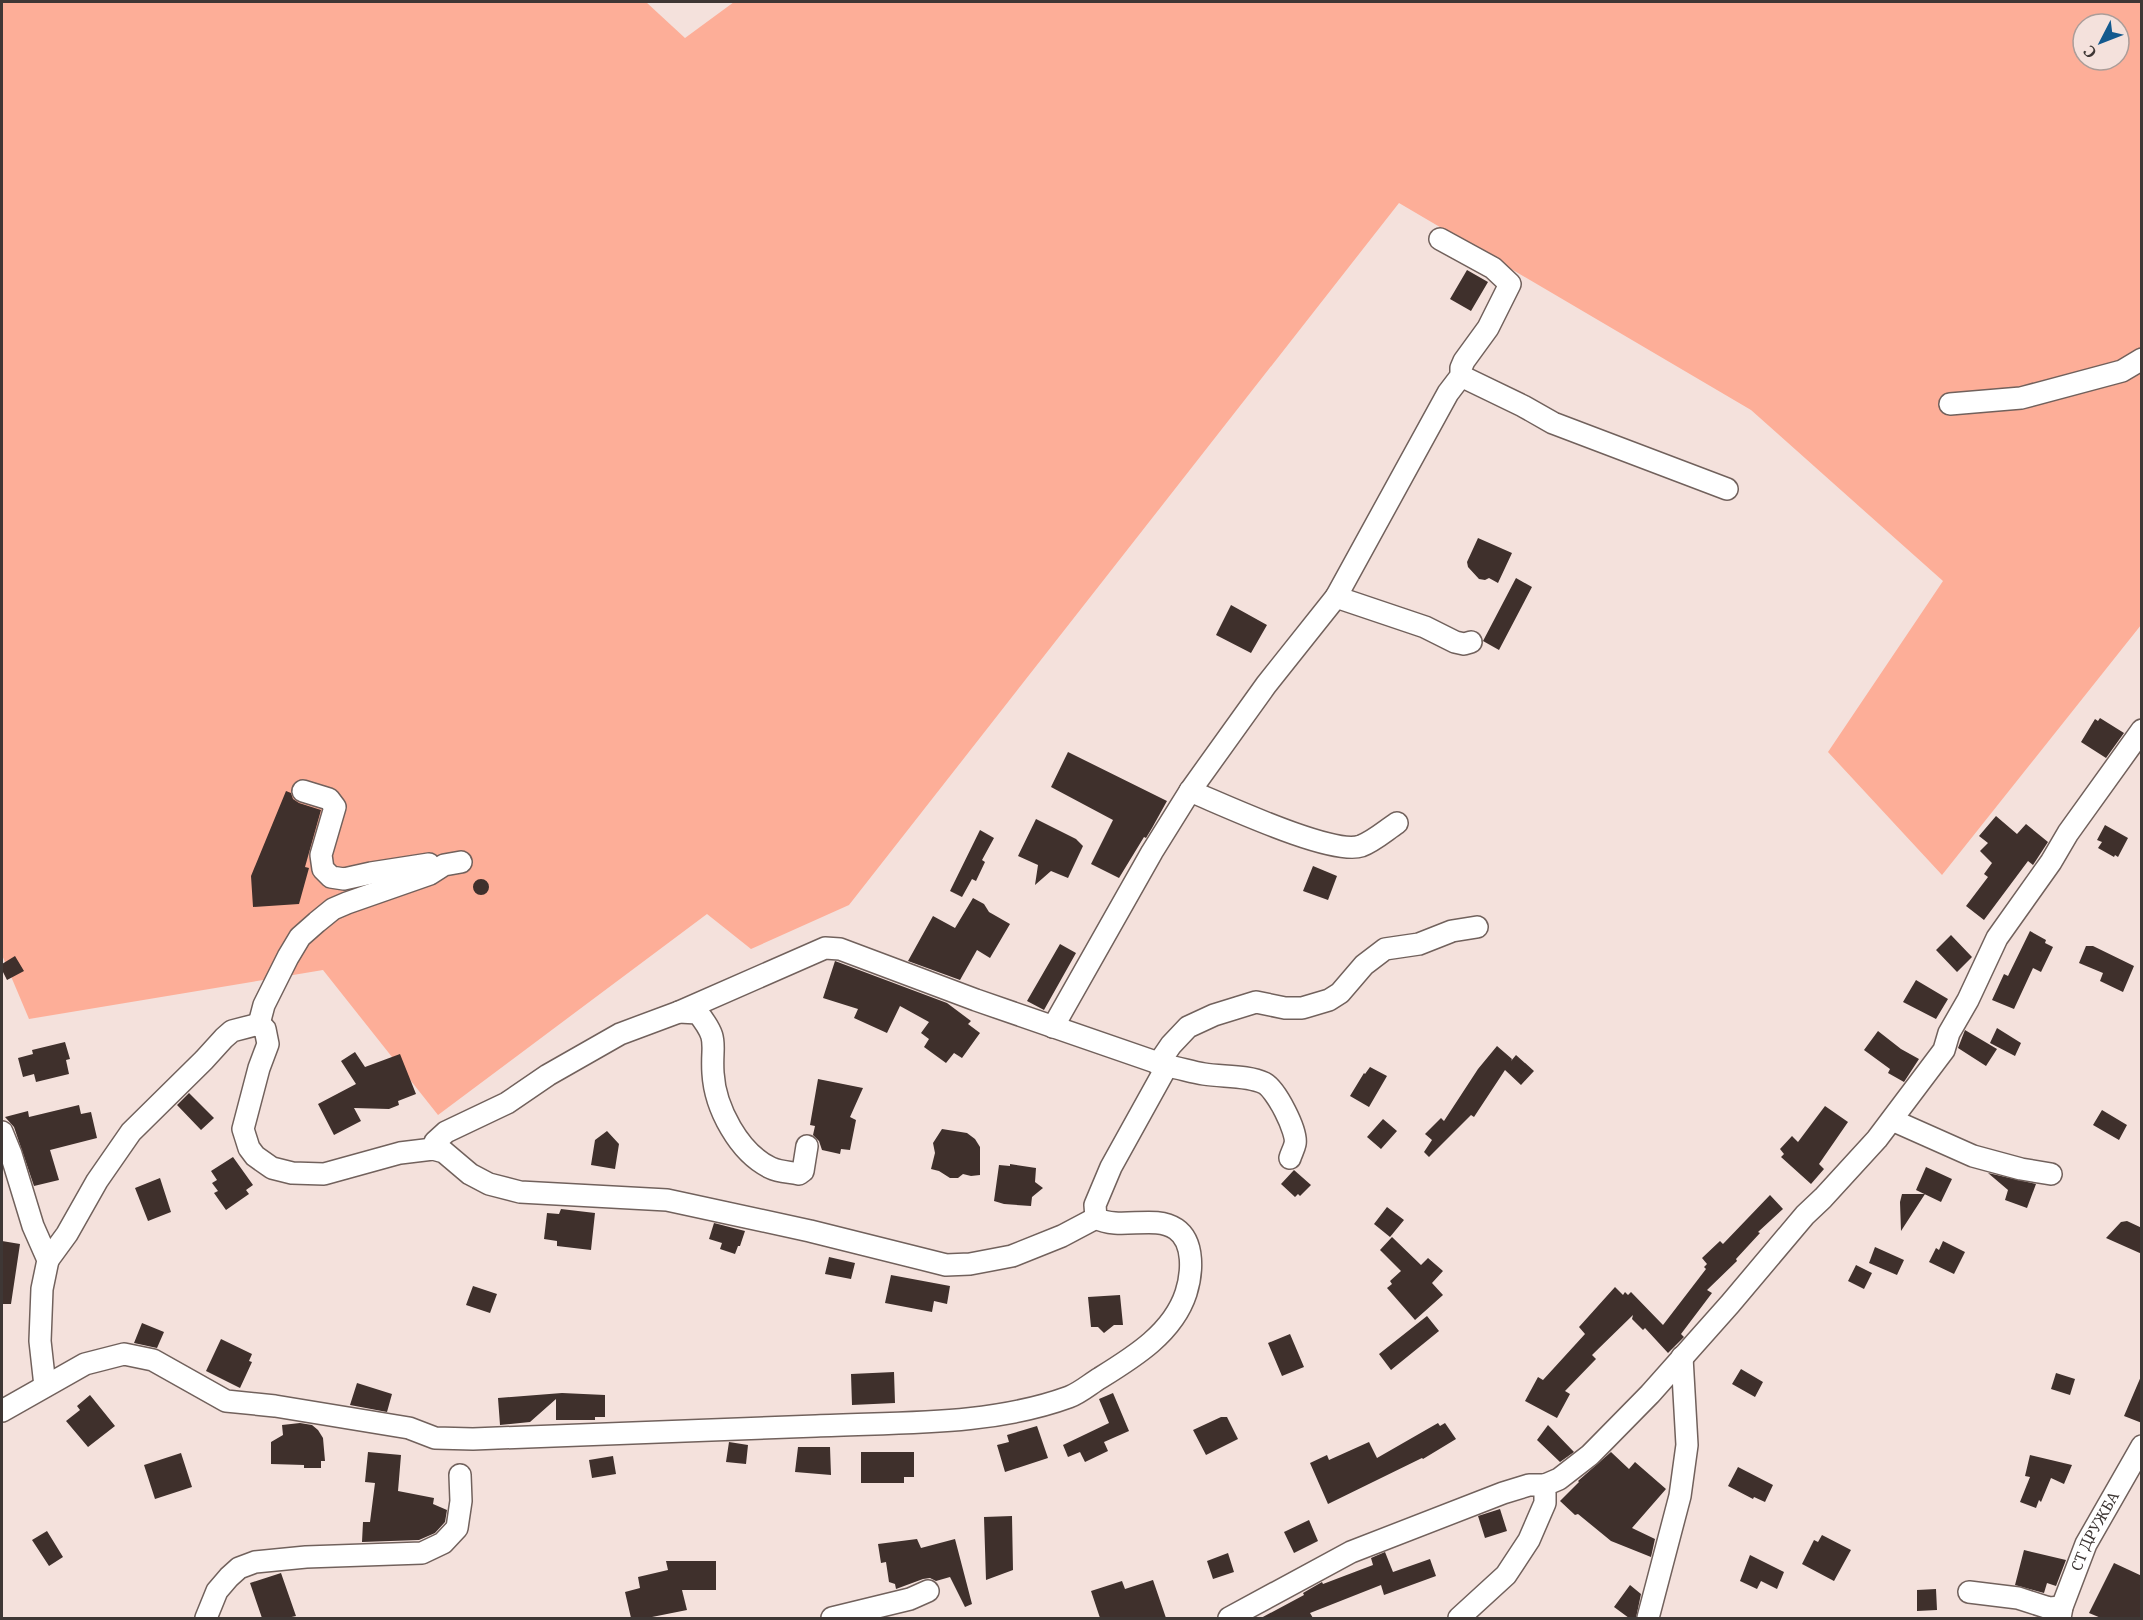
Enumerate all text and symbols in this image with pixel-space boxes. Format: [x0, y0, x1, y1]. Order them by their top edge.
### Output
north arrow [2071, 12, 2131, 72]
text: С [2078, 41, 2102, 63]
street label: СТ ДРУЖБА [2066, 1487, 2123, 1574]

